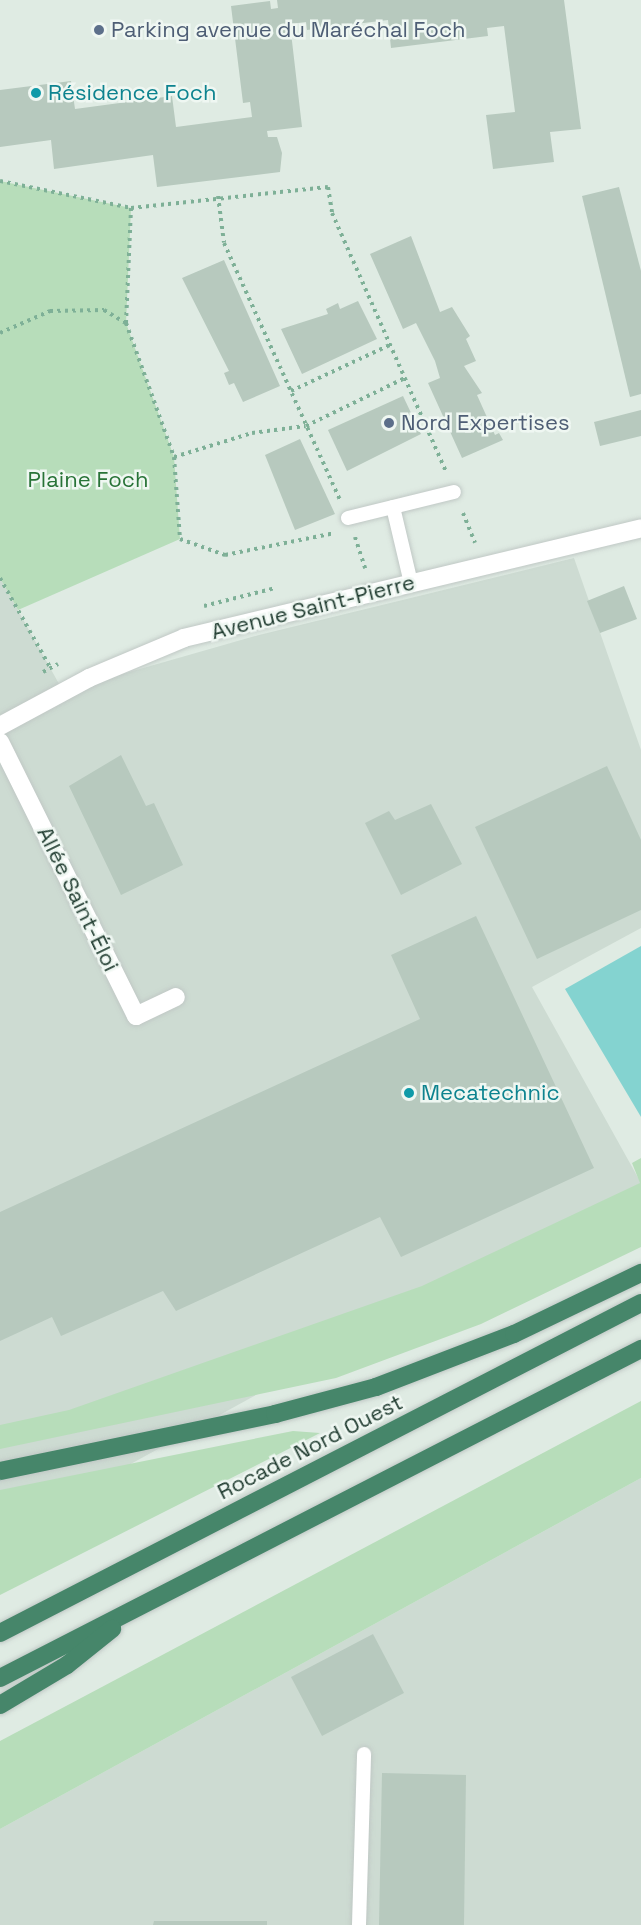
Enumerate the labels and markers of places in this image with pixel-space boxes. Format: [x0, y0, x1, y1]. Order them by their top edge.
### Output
place label: Parking avenue du Maréchal Foch [111, 17, 466, 43]
marker: Parking avenue du Maréchal Foch [92, 23, 106, 37]
place label: Résidence Foch [48, 80, 216, 106]
marker: Résidence Foch [29, 86, 43, 100]
place label: Nord Expertises [401, 410, 570, 436]
marker: Nord Expertises [382, 416, 396, 430]
place label: Mecatechnic [421, 1080, 560, 1106]
marker: Mecatechnic [402, 1086, 416, 1100]

